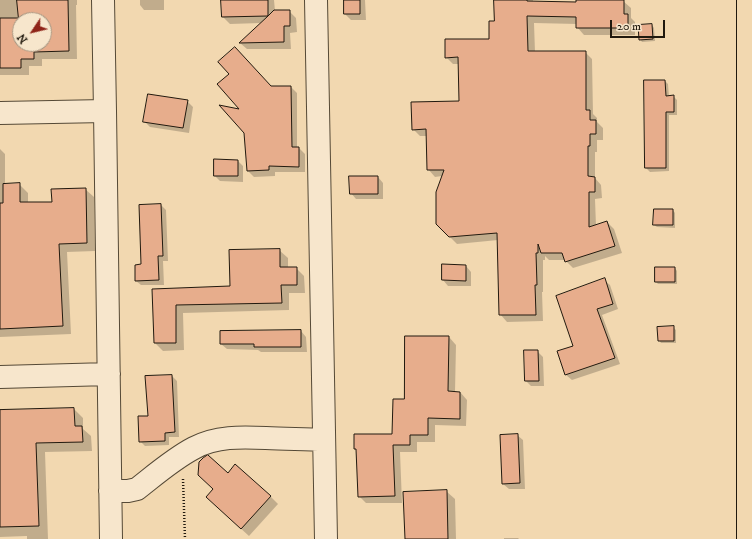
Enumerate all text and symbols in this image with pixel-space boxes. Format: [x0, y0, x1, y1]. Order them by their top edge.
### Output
north arrow [12, 12, 52, 52]
scale bar [612, 12, 667, 38]
text: 20 m [617, 19, 641, 34]
text: N [15, 31, 31, 46]

